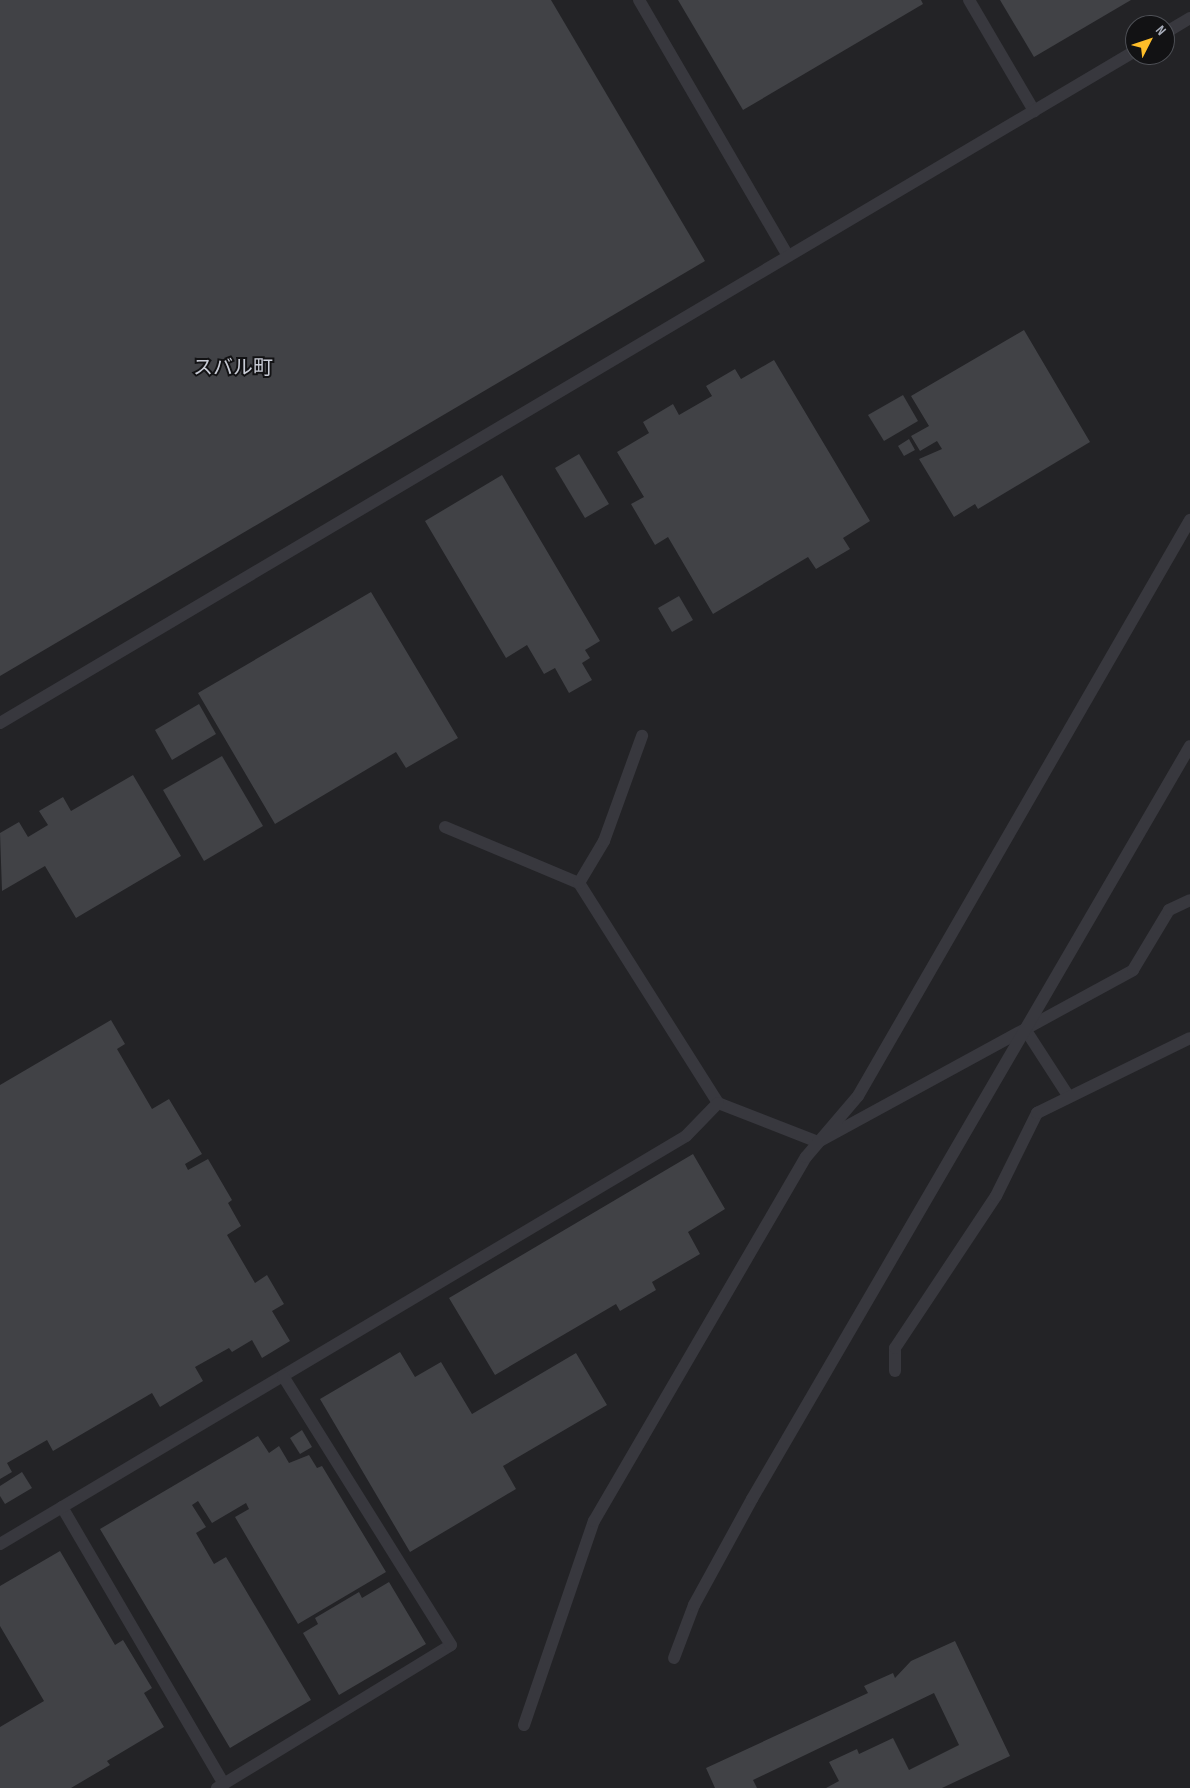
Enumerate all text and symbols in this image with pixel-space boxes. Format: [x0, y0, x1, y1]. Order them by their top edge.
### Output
north arrow [1125, 15, 1175, 65]
text: N [1152, 22, 1170, 39]
district label: スバル町 [193, 356, 273, 380]

